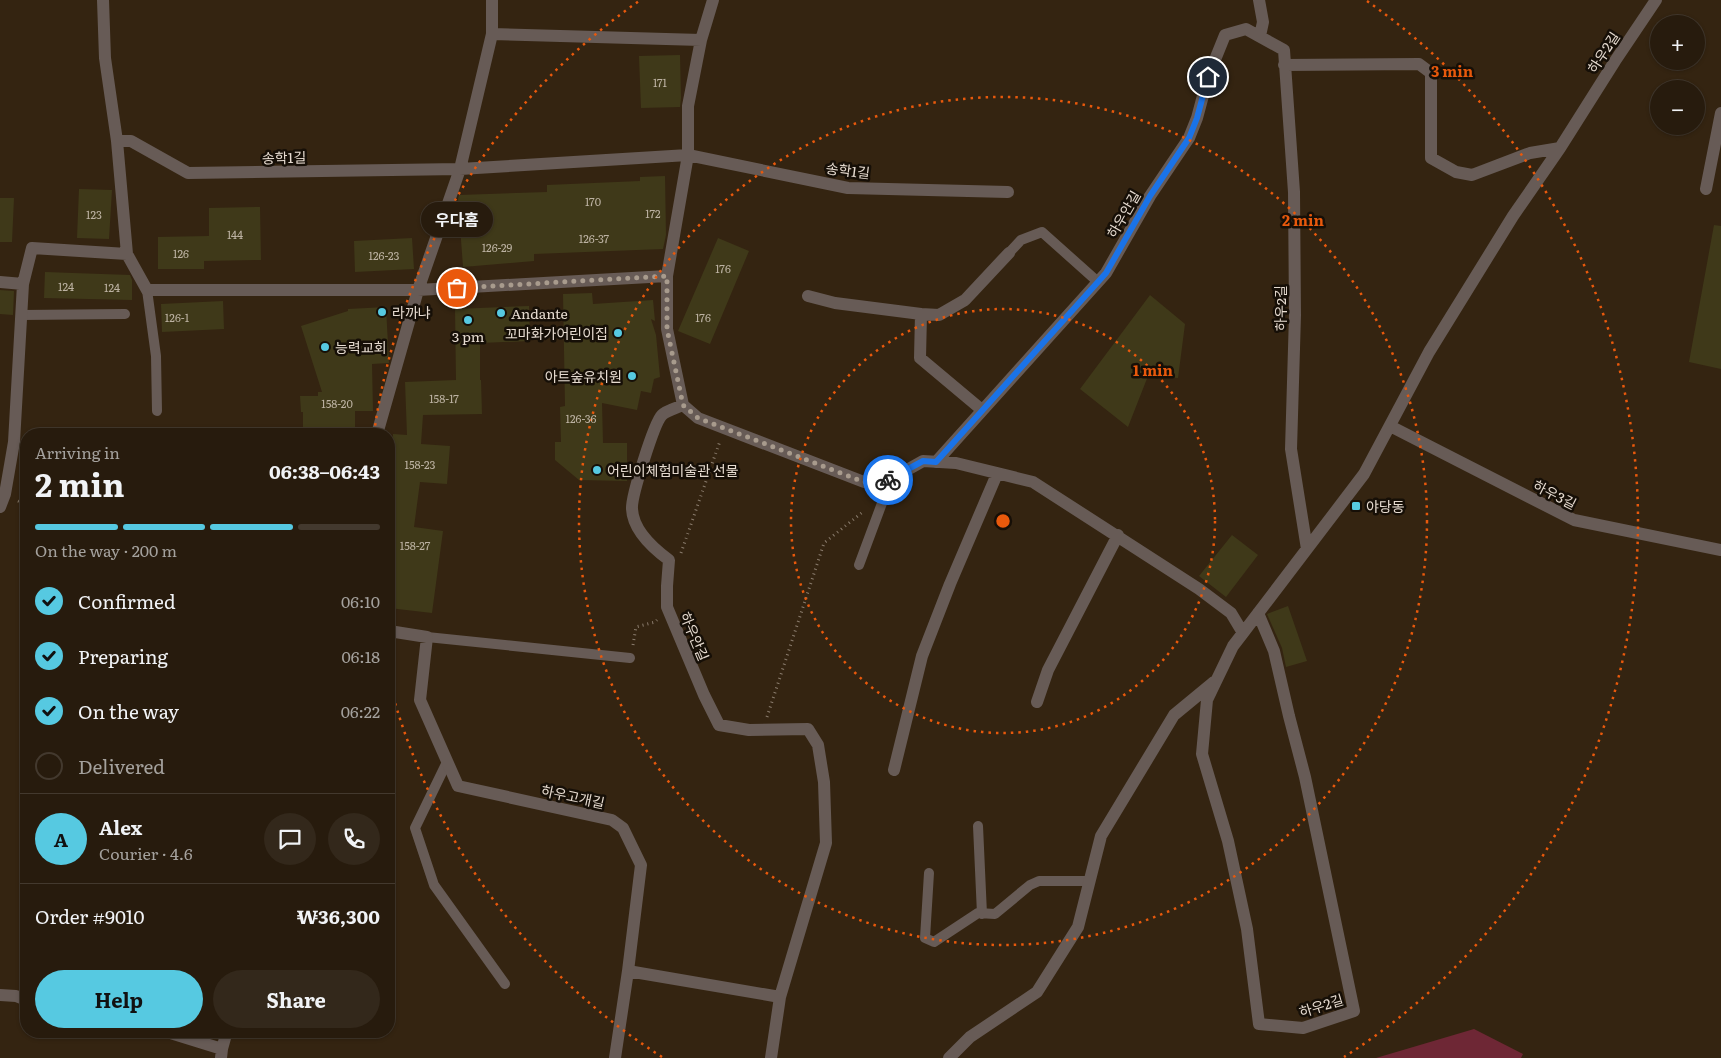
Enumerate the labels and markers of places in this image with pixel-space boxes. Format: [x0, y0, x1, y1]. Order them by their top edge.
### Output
pin [1187, 56, 1229, 98]
callout: 우다홈 [421, 203, 493, 238]
pin [436, 267, 478, 309]
place label: 라까냐 [392, 302, 431, 322]
place label: Andante [511, 303, 568, 323]
marker: 라까냐 [376, 306, 388, 318]
marker: Andante [495, 307, 507, 319]
marker: 3 pm [462, 314, 474, 326]
place label: 꼬마화가어린이집 [505, 323, 608, 343]
place label: 3 pm [452, 326, 485, 346]
marker: 꼬마화가어린이집 [612, 327, 624, 339]
place label: 능력교회 [335, 337, 387, 357]
marker: 능력교회 [319, 341, 331, 353]
place label: 아트숲유치원 [545, 366, 622, 386]
marker: 아트숲유치원 [626, 370, 638, 382]
place label: 어린이체험미술관 선물 [607, 460, 739, 480]
marker: 어린이체험미술관 선물 [591, 464, 603, 476]
place label: 야당동 [1366, 496, 1405, 516]
marker: 야당동 [1350, 500, 1362, 512]
centre of rings [994, 512, 1012, 530]

